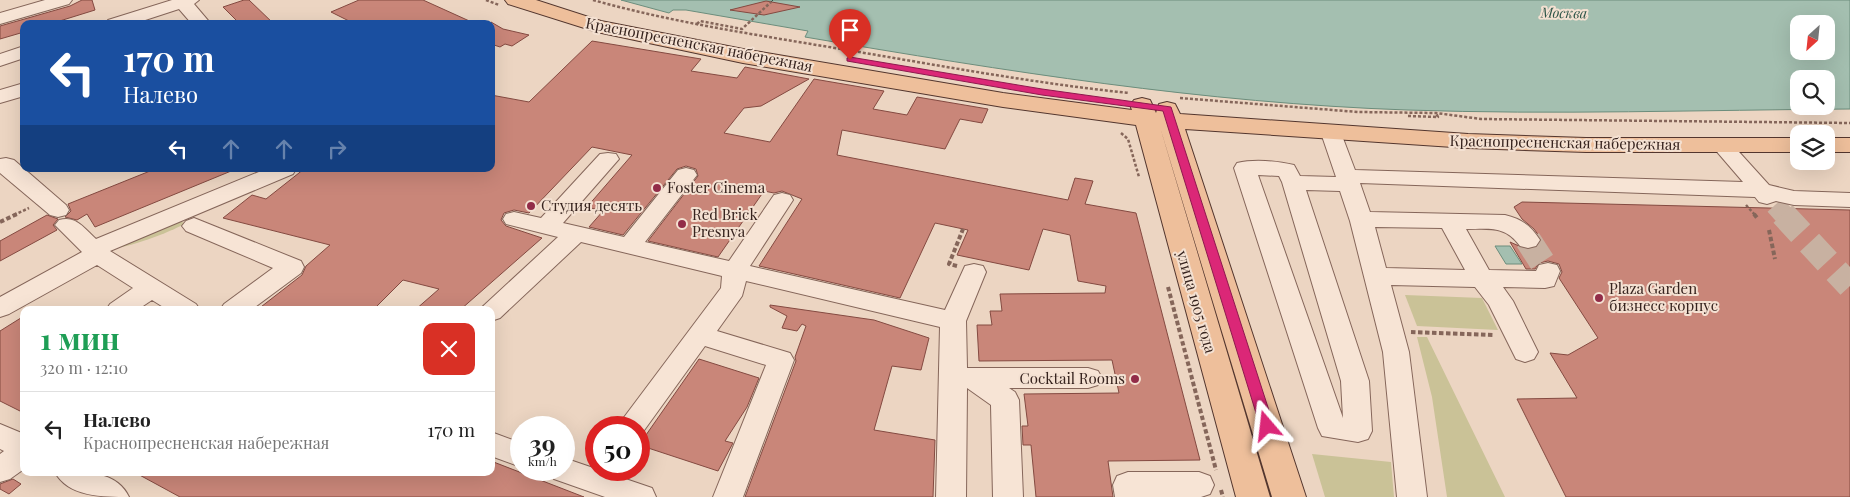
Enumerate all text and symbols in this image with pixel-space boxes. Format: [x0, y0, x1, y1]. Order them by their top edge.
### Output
water label: Москва [1540, 3, 1587, 22]
pin [829, 9, 871, 60]
street label: Краснопресненская набережная [584, 12, 814, 76]
north arrow [1790, 15, 1835, 60]
map controls [1790, 15, 1835, 170]
icon: arrive [836, 16, 864, 44]
text: 170 m [123, 34, 215, 81]
icon: left [40, 40, 105, 105]
button: search [1790, 70, 1835, 115]
text: Налево [123, 79, 198, 109]
button: layers [1790, 125, 1835, 170]
street label: Краснопресненская набережная [1449, 130, 1681, 154]
icon: left [164, 135, 192, 163]
icon: ahead [217, 135, 245, 163]
icon: ahead [270, 135, 298, 163]
icon: right [323, 135, 351, 163]
place label: Foster Cinema [667, 177, 766, 197]
marker: Foster Cinema [651, 182, 663, 194]
place label: Студия десять [541, 195, 642, 215]
marker: Студия десять [525, 200, 537, 212]
place label: Red Brick Presnya [692, 204, 758, 241]
marker: Red Brick Presnya [676, 218, 688, 230]
street label: улица 1905 года [1172, 247, 1221, 356]
place label: Plaza Garden бизнесс корпус [1609, 278, 1718, 315]
marker: Plaza Garden бизнесс корпус [1593, 292, 1605, 304]
text: 1 мин [40, 318, 120, 358]
button: close [423, 323, 475, 375]
text: 320 m · 12:10 [40, 357, 128, 378]
place label: Cocktail Rooms [1020, 368, 1125, 388]
marker: Cocktail Rooms [1129, 373, 1141, 385]
position arrow [1240, 399, 1292, 451]
text: Налево [83, 406, 151, 432]
icon: left [40, 415, 68, 443]
text: 170 m [427, 416, 475, 442]
speed limit sign: 50 [585, 416, 650, 481]
text: 39 [529, 426, 556, 459]
text: Краснопресненская набережная [83, 432, 329, 453]
text: km/h [528, 453, 557, 469]

